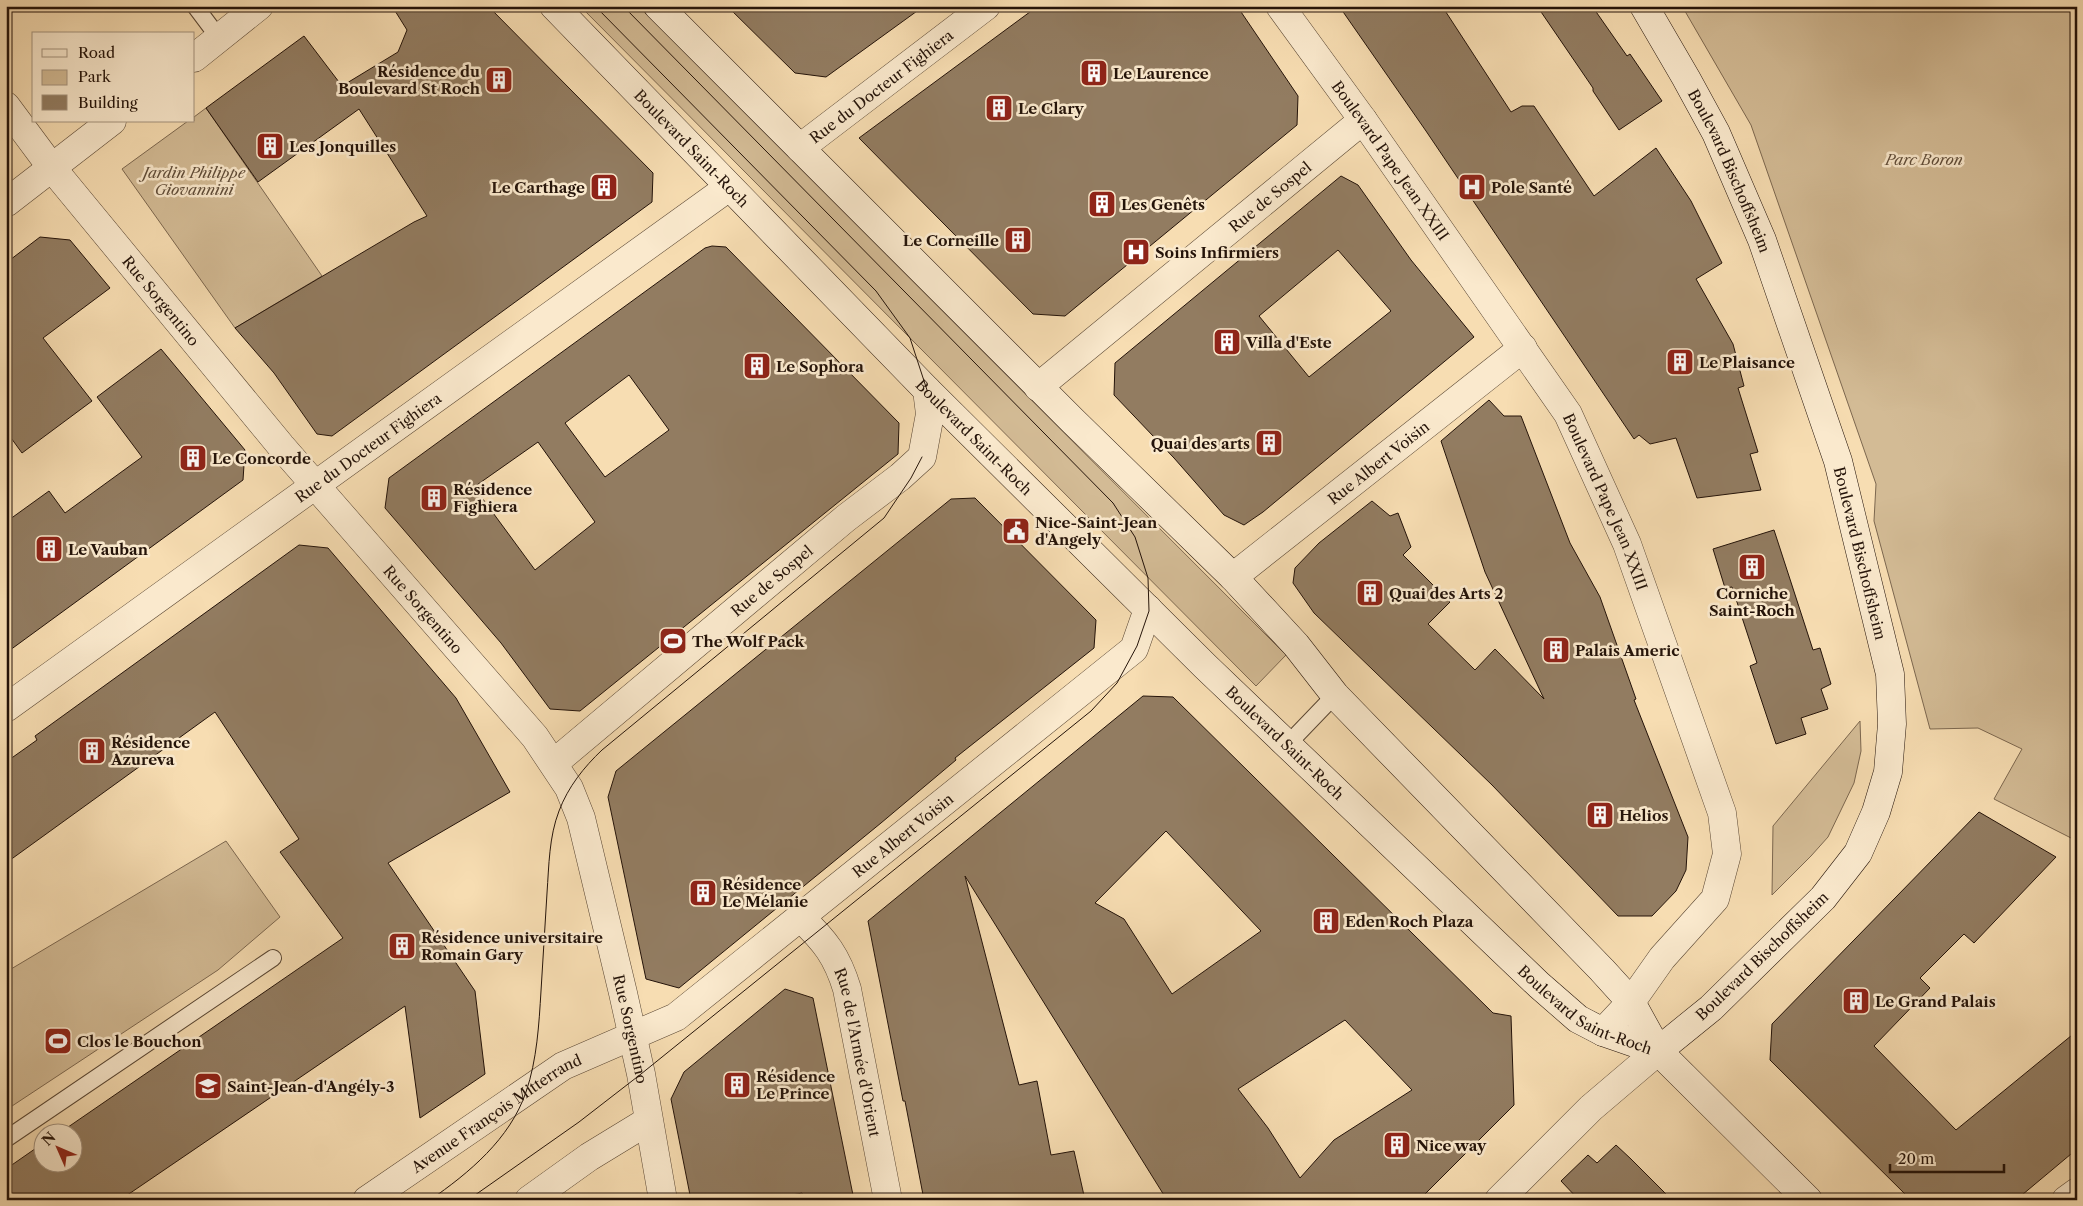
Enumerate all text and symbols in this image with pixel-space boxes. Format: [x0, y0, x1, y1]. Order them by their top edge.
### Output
street label: Rue du Docteur Fighiera [805, 25, 957, 147]
legend [32, 32, 195, 122]
text: Road [78, 43, 115, 62]
building icon: Le Laurence [1079, 58, 1109, 88]
place label: Résidence du Boulevard St Roch [338, 62, 481, 98]
place label: Le Laurence [1113, 64, 1209, 83]
building icon: Résidence du Boulevard St Roch [484, 65, 514, 95]
text: Park [78, 67, 112, 86]
street label: Boulevard Pape Jean XXIII [1328, 77, 1453, 244]
street label: Boulevard Saint-Roch [631, 85, 754, 211]
street label: Boulevard Bischoffsheim [1684, 86, 1775, 255]
text: Building [78, 93, 138, 112]
building icon: Le Clary [984, 93, 1014, 123]
place label: Le Clary [1018, 99, 1084, 118]
building icon: Les Jonquilles [255, 131, 285, 161]
place label: Les Jonquilles [289, 137, 396, 156]
park label: Parc Boron [1884, 150, 1963, 169]
street label: Rue de Sospel [1225, 157, 1315, 236]
park label: Jardin Philippe Giovannini [139, 163, 246, 199]
building icon: Le Carthage [589, 172, 619, 202]
hospital icon: Pole Santé [1457, 172, 1487, 202]
place label: Le Carthage [491, 178, 585, 197]
place label: Pole Santé [1491, 178, 1572, 197]
building icon: Les Genêts [1087, 189, 1117, 219]
place label: Les Genêts [1121, 195, 1205, 214]
building icon: Le Corneille [1003, 225, 1033, 255]
place label: Le Corneille [903, 231, 999, 250]
hospital icon: Soins Infirmiers [1121, 237, 1151, 267]
place label: Soins Infirmiers [1155, 243, 1279, 262]
street label: Rue Sorgentino [119, 252, 204, 350]
building icon: Villa d'Este [1212, 327, 1242, 357]
place label: Villa d'Este [1245, 333, 1332, 352]
building icon: Le Plaisance [1665, 347, 1695, 377]
building icon: Le Sophora [742, 351, 772, 381]
place label: Le Plaisance [1699, 353, 1795, 372]
place label: Le Sophora [776, 357, 864, 376]
street label: Boulevard Saint-Roch [912, 375, 1037, 499]
street label: Rue du Docteur Fighiera [291, 388, 445, 506]
street label: Boulevard Pape Jean XXIII [1559, 410, 1652, 593]
street label: Rue Albert Voisin [1324, 416, 1433, 508]
building icon: Quai des arts [1254, 428, 1284, 458]
place label: Quai des arts [1151, 434, 1250, 453]
building icon: Le Concorde [178, 443, 208, 473]
place label: Le Concorde [212, 449, 311, 468]
street label: Boulevard Bischoffsheim [1830, 465, 1891, 642]
place label: Résidence Fighiera [453, 480, 532, 516]
building icon: Résidence Fighiera [419, 483, 449, 513]
place label: Nice-Saint-Jean d'Angely [1035, 513, 1158, 549]
public building icon: Nice-Saint-Jean d'Angely [1001, 516, 1031, 546]
building icon: Le Vauban [34, 534, 64, 564]
place label: Le Vauban [68, 540, 149, 559]
street label: Rue de Sospel [727, 540, 817, 620]
building icon: Corniche Saint-Roch [1737, 552, 1767, 582]
street label: Rue Sorgentino [380, 561, 467, 657]
building icon: Quai des Arts 2 [1355, 578, 1385, 608]
place label: Quai des Arts 2 [1389, 584, 1503, 603]
place label: Corniche Saint-Roch [1709, 584, 1796, 620]
sports icon: The Wolf Pack [658, 626, 688, 656]
place label: The Wolf Pack [692, 632, 805, 651]
building icon: Palais Americ [1541, 635, 1571, 665]
place label: Palais Americ [1575, 641, 1680, 660]
street label: Boulevard Saint-Roch [1222, 682, 1349, 804]
place label: Résidence Azureva [110, 733, 190, 769]
building icon: Résidence Azureva [77, 736, 107, 766]
street label: Rue Albert Voisin [848, 788, 957, 881]
building icon: Helios [1585, 800, 1615, 830]
place label: Helios [1619, 806, 1668, 825]
place label: Résidence Le Mélanie [722, 875, 808, 911]
building icon: Résidence Le Mélanie [688, 878, 718, 908]
street label: Boulevard Bischoffsheim [1692, 888, 1832, 1024]
building icon: Eden Roch Plaza [1311, 906, 1341, 936]
place label: Eden Roch Plaza [1345, 912, 1474, 931]
place label: Résidence universitaire Romain Gary [421, 928, 603, 964]
building icon: Résidence universitaire Romain Gary [387, 931, 417, 961]
street label: Boulevard Saint-Roch [1514, 961, 1655, 1058]
street label: Rue de l'Armée d'Orient [831, 965, 885, 1139]
street label: Rue Sorgentino [609, 972, 652, 1085]
building icon: Le Grand Palais [1841, 986, 1871, 1016]
place label: Le Grand Palais [1875, 992, 1996, 1011]
sports icon: Clos le Bouchon [43, 1026, 73, 1056]
place label: Clos le Bouchon [77, 1032, 202, 1051]
street label: Avenue François Mitterrand [407, 1050, 584, 1177]
place label: Résidence Le Prince [756, 1067, 835, 1103]
building icon: Résidence Le Prince [722, 1070, 752, 1100]
school or university icon: Saint-Jean-d'Angély-3 [193, 1071, 223, 1101]
place label: Saint-Jean-d'Angély-3 [227, 1077, 395, 1096]
north arrow [32, 1124, 82, 1174]
text: N [38, 1128, 59, 1149]
building icon: Nice way [1382, 1130, 1412, 1160]
place label: Nice way [1416, 1136, 1487, 1155]
scale bar [1890, 1141, 2004, 1173]
text: 20 m [1898, 1149, 1934, 1168]

